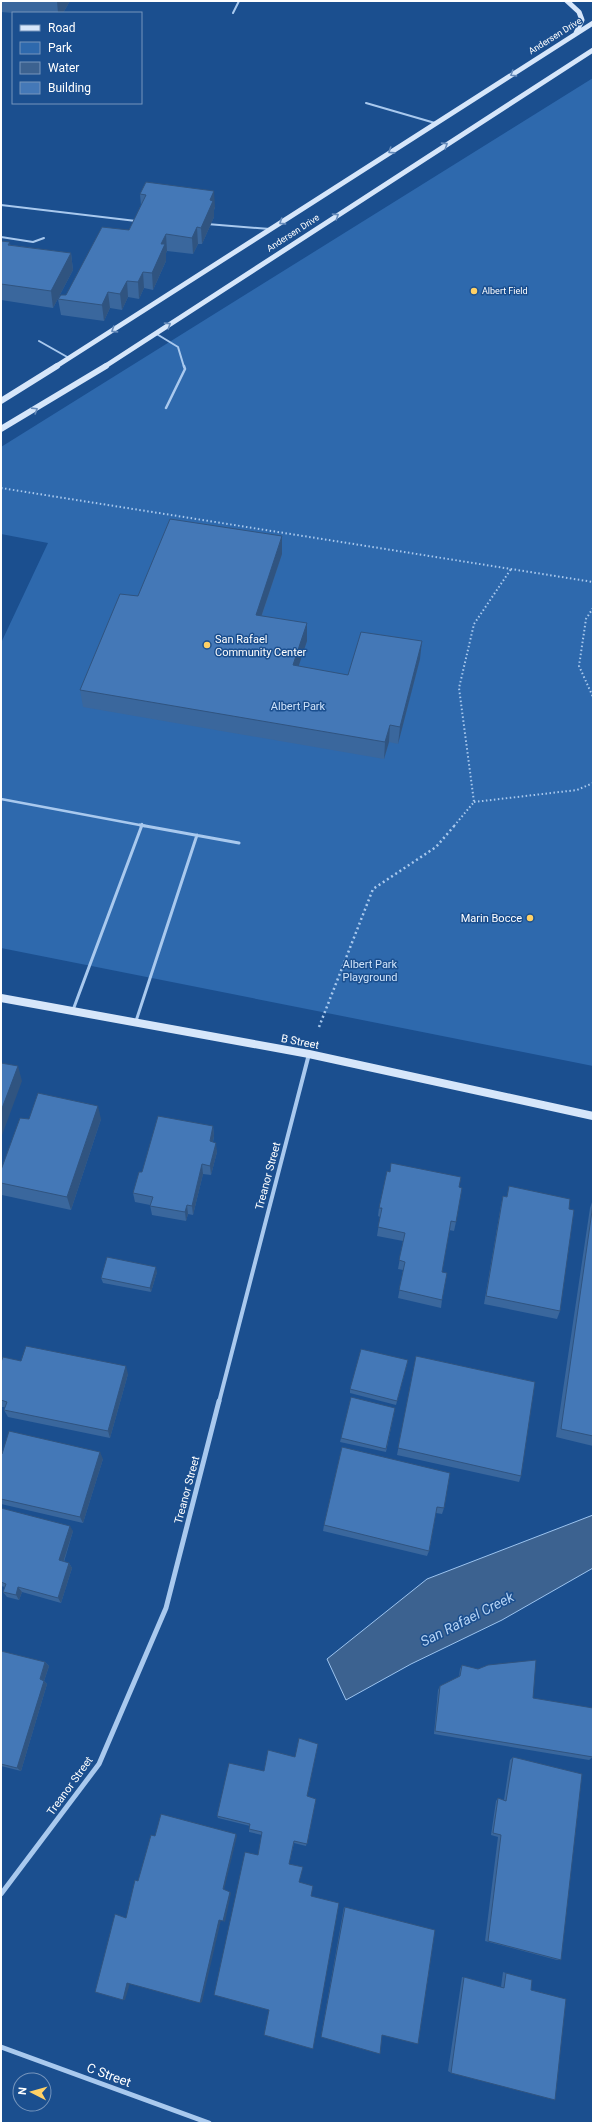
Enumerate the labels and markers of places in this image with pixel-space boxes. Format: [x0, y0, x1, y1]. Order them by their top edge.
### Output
marker: Albert Field [469, 286, 479, 296]
place label: Albert Field [482, 286, 528, 296]
place label: San Rafael Community Center [215, 633, 307, 659]
marker: San Rafael Community Center [202, 640, 212, 650]
place label: Marin Bocce [461, 912, 522, 925]
marker: Marin Bocce [525, 913, 535, 923]

